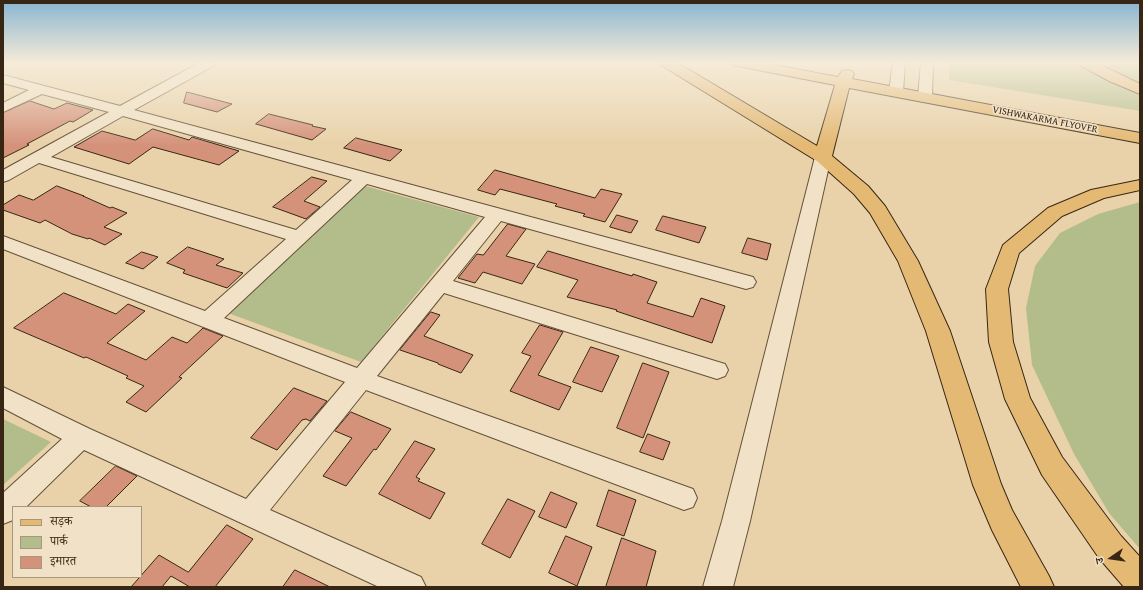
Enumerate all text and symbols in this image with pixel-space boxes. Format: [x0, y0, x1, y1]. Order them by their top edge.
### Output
street label: VISHWAKARMA FLYOVER [991, 104, 1099, 136]
legend [12, 506, 142, 578]
text: सड़क [50, 512, 73, 529]
text: पार्क [50, 532, 68, 549]
north arrow [1091, 538, 1131, 578]
text: इमारत [50, 552, 76, 569]
text: उ [1091, 556, 1108, 565]

